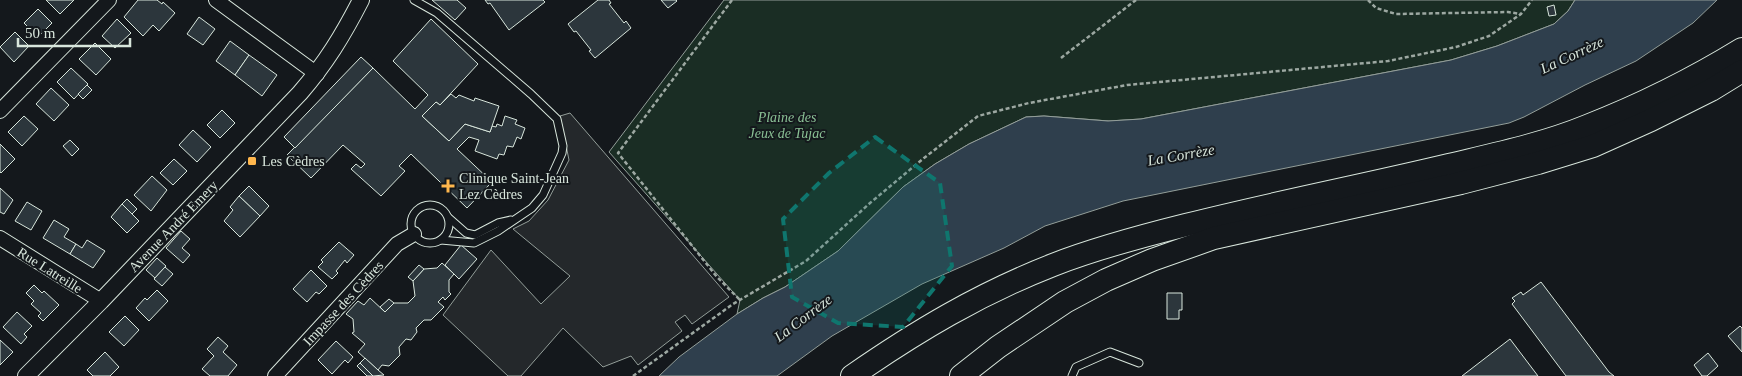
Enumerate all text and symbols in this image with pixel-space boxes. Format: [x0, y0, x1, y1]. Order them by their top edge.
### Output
scale bar [18, 15, 130, 47]
text: 50 m [25, 25, 56, 41]
water label: La Corrèze [1537, 33, 1606, 77]
park label: Plaine des Jeux de Tujac [749, 110, 826, 141]
water label: La Corrèze [1145, 141, 1216, 169]
place label: Les Cèdres [262, 154, 325, 169]
marker: Les Cèdres [246, 155, 258, 167]
place label: Clinique Saint-Jean Lez Cèdres [459, 171, 569, 202]
street label: Avenue André Emery [126, 178, 221, 275]
marker: Clinique Saint-Jean Lez Cèdres [441, 179, 455, 193]
street label: Rue Latreille [15, 245, 85, 296]
street label: Impasse des Cèdres [300, 258, 387, 349]
water label: La Corrèze [770, 291, 835, 345]

